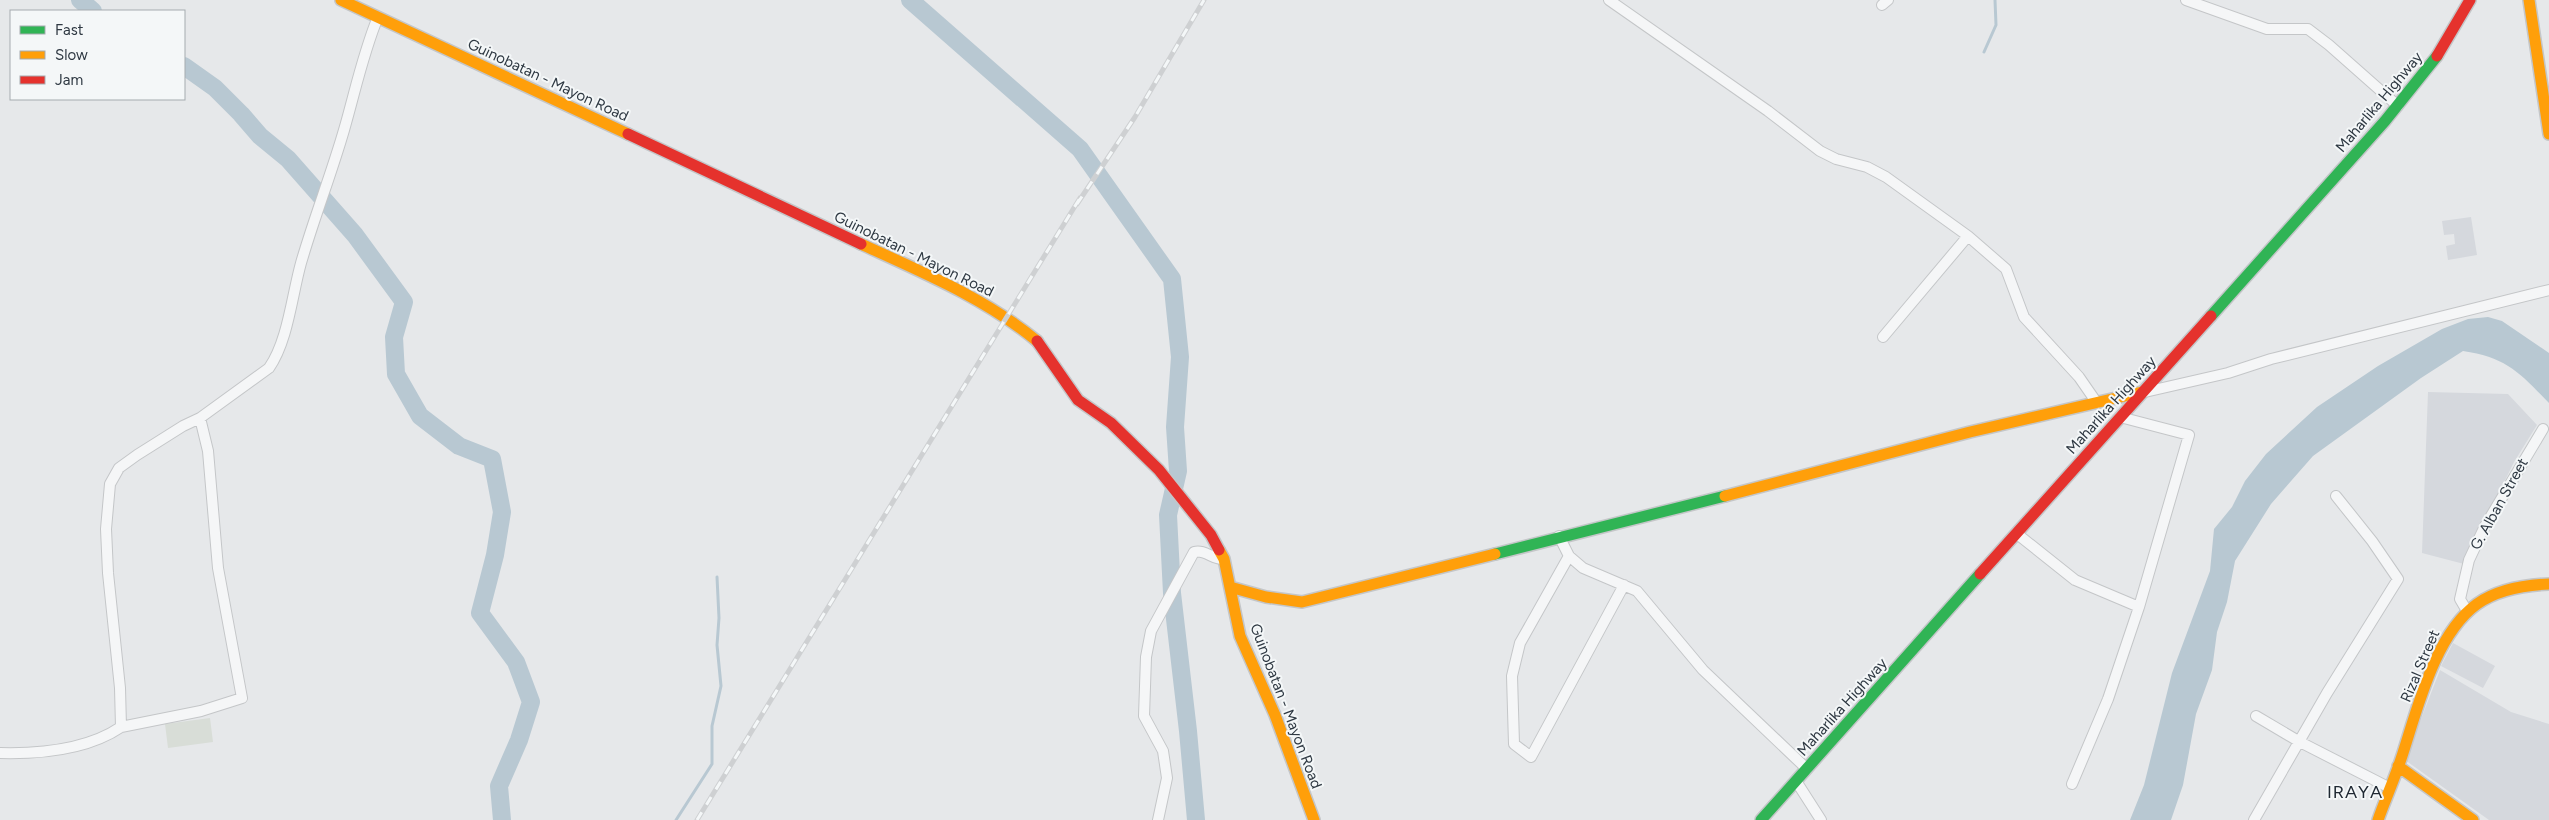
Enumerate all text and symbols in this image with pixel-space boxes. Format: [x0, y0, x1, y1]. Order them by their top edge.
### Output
legend [10, 10, 185, 100]
text: Fast [55, 21, 84, 39]
street label: Guinobatan - Mayon Road [465, 35, 631, 125]
text: Slow [55, 46, 88, 64]
street label: Maharlika Highway [2332, 48, 2426, 156]
text: Jam [55, 71, 83, 89]
street label: Guinobatan - Mayon Road [831, 207, 997, 301]
street label: Maharlika Highway [2062, 352, 2160, 458]
street label: G. Alban Street [2466, 455, 2532, 553]
street label: Guinobatan - Mayon Road [1246, 621, 1326, 791]
street label: Rizal Street [2397, 627, 2443, 705]
street label: Maharlika Highway [1793, 654, 1891, 760]
district label: IRAYA [2327, 781, 2383, 803]

